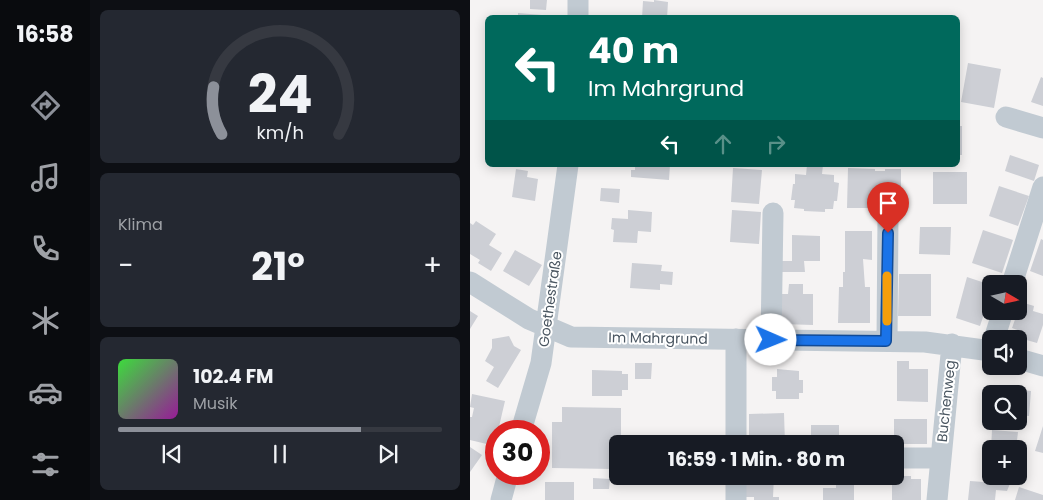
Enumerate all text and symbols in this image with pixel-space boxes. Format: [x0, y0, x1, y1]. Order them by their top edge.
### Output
text: 16:58 [16, 19, 74, 50]
text: 40 m [588, 26, 679, 75]
icon: left [505, 35, 570, 100]
text: 24 [248, 58, 312, 131]
text: Im Mahrgrund [588, 73, 744, 104]
icon: directions [28, 88, 63, 123]
text: km/h [256, 120, 304, 145]
icon: left [656, 130, 684, 158]
icon: ahead [709, 130, 737, 158]
icon: right [762, 130, 790, 158]
icon: music [28, 160, 63, 195]
pin [867, 182, 909, 233]
icon: arrive [874, 189, 902, 217]
text: Klima [118, 213, 163, 236]
icon: phone [28, 231, 63, 266]
text: 21° [251, 240, 305, 293]
text: − [118, 246, 133, 285]
text: + [423, 246, 442, 285]
street label: Goethestraße [533, 249, 567, 348]
north arrow [982, 275, 1028, 320]
map controls [982, 275, 1027, 485]
icon: climate [28, 303, 63, 338]
position arrow [744, 313, 796, 365]
street label: Im Mahrgrund [608, 327, 708, 349]
button: sound [982, 330, 1027, 375]
street label: Buchenweg [932, 359, 960, 443]
text: 102.4 FM [193, 363, 273, 390]
icon: car [28, 375, 63, 410]
button: search [982, 385, 1027, 430]
text: Musik [193, 392, 238, 415]
speed limit sign: 30 [485, 420, 550, 485]
icon: previous [158, 440, 186, 468]
icon: pause [266, 440, 294, 468]
icon: next [374, 440, 402, 468]
button: + [982, 440, 1027, 485]
text: 16:59 · 1 Min. · 80 m [668, 446, 845, 473]
icon: filters [28, 447, 63, 482]

